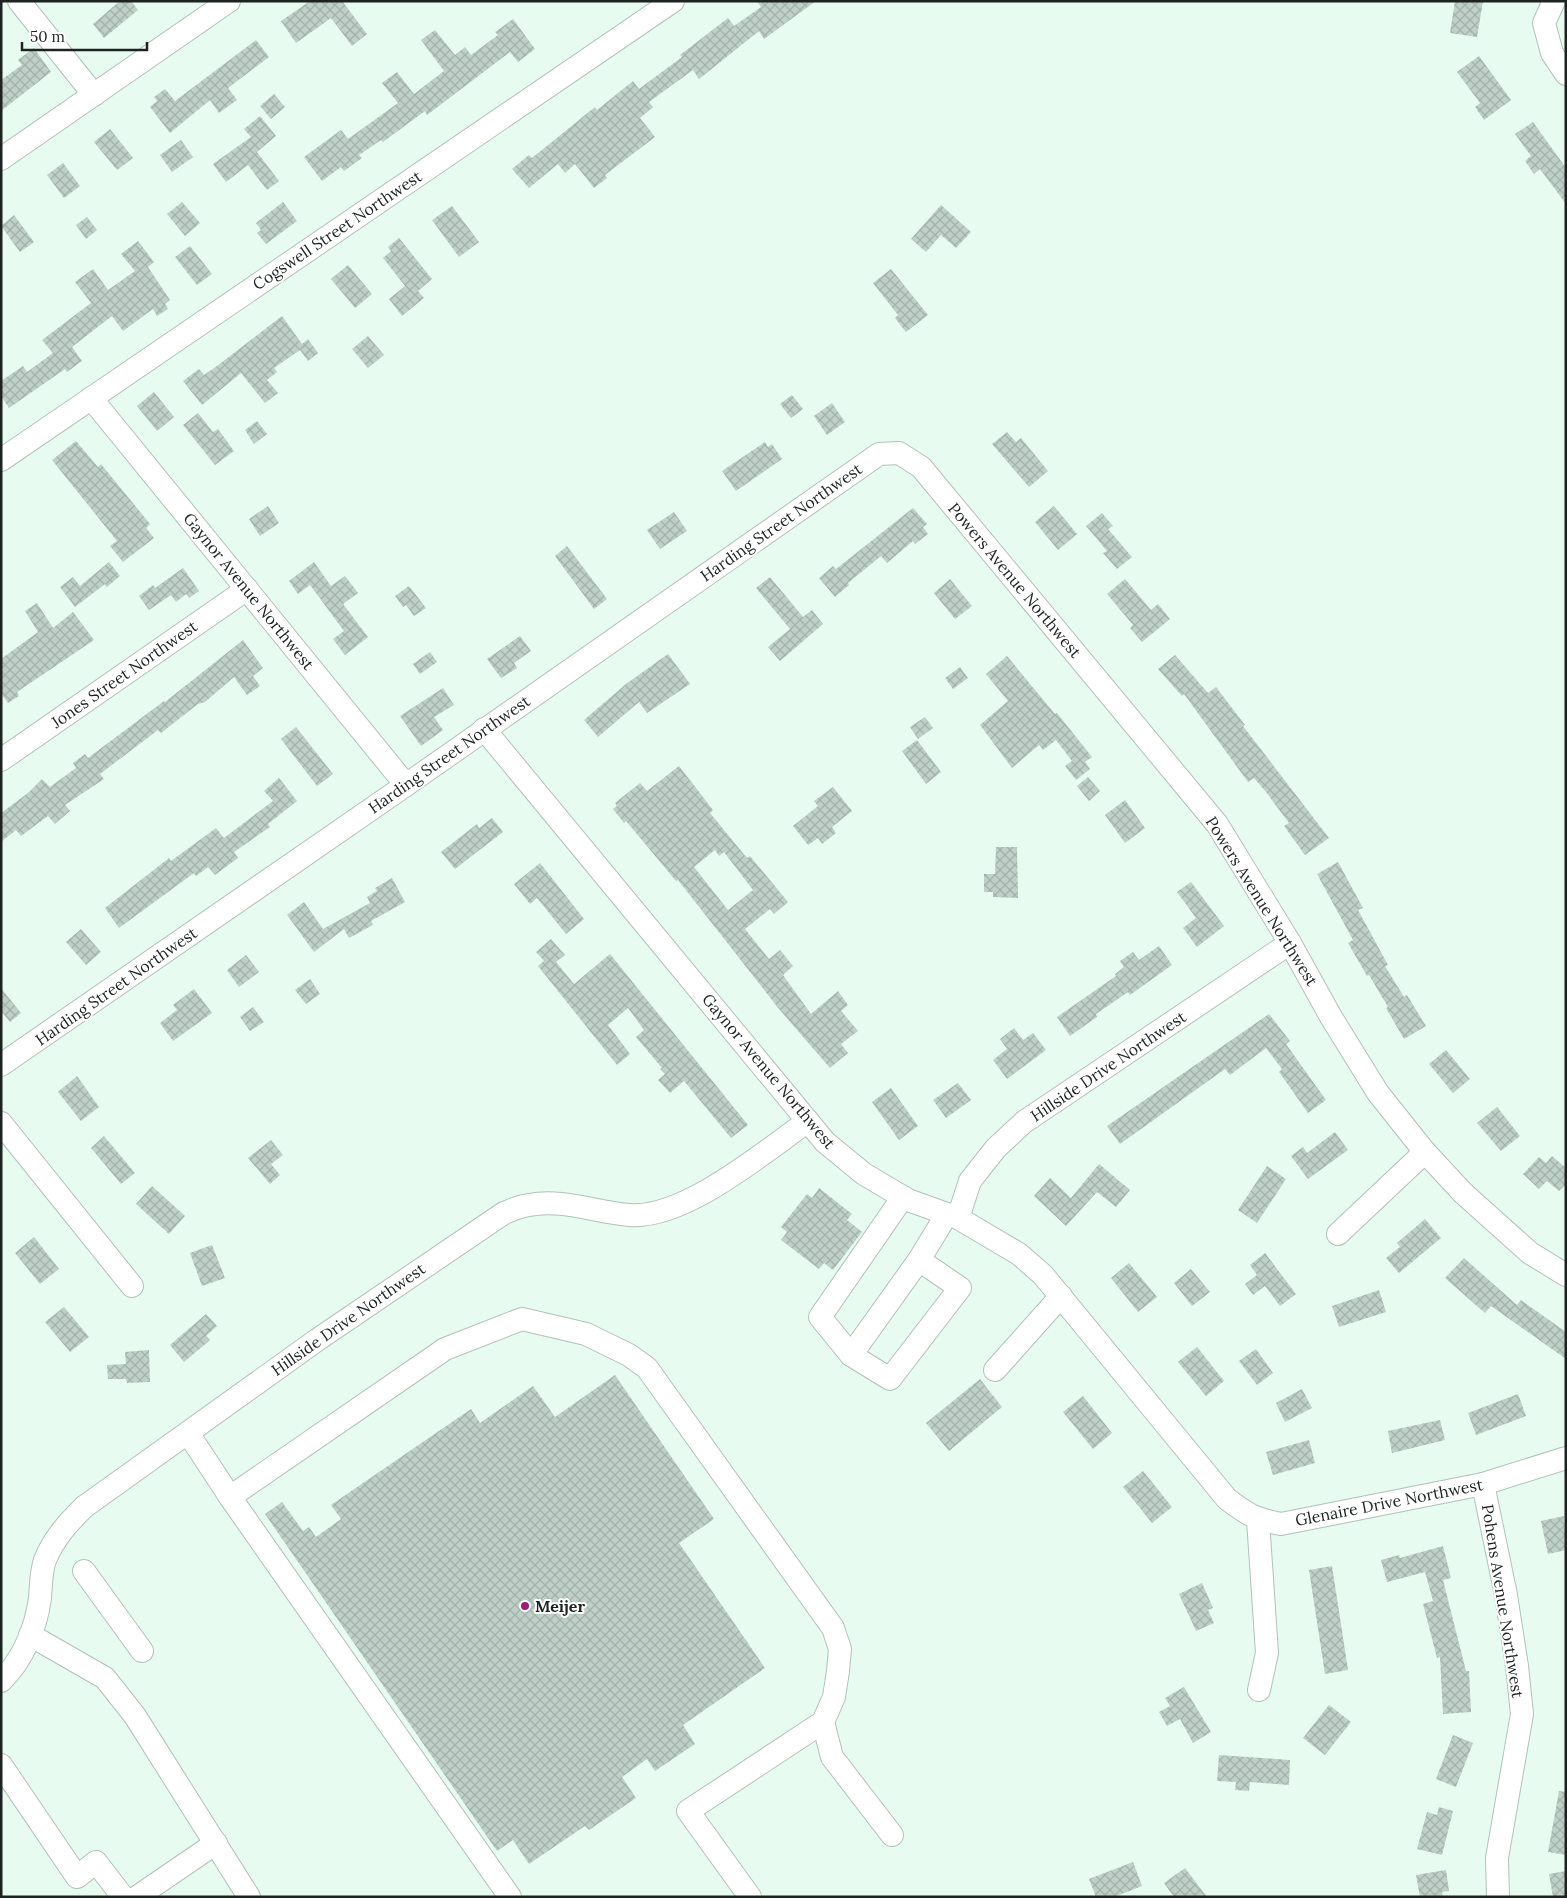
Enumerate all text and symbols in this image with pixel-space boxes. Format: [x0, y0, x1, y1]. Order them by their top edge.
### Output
scale bar [22, 20, 148, 52]
text: 50 m [30, 27, 65, 46]
street label: Cogswell Street Northwest [249, 165, 426, 294]
street label: Harding Street Northwest [696, 458, 866, 586]
street label: Powers Avenue Northwest [944, 498, 1086, 662]
street label: Gaynor Avenue Northwest [179, 508, 319, 674]
street label: Jones Street Northwest [46, 615, 202, 733]
street label: Harding Street Northwest [364, 690, 534, 818]
street label: Powers Avenue Northwest [1202, 813, 1323, 990]
street label: Harding Street Northwest [31, 922, 201, 1050]
street label: Gaynor Avenue Northwest [698, 989, 840, 1153]
street label: Hillside Drive Northwest [1026, 1006, 1190, 1126]
street label: Hillside Drive Northwest [267, 1258, 429, 1380]
street label: Glenaire Drive Northwest [1294, 1474, 1485, 1530]
street label: Pohens Avenue Northwest [1478, 1503, 1528, 1700]
place label: Meijer [535, 1596, 585, 1616]
marker: Meijer [519, 1600, 531, 1612]

